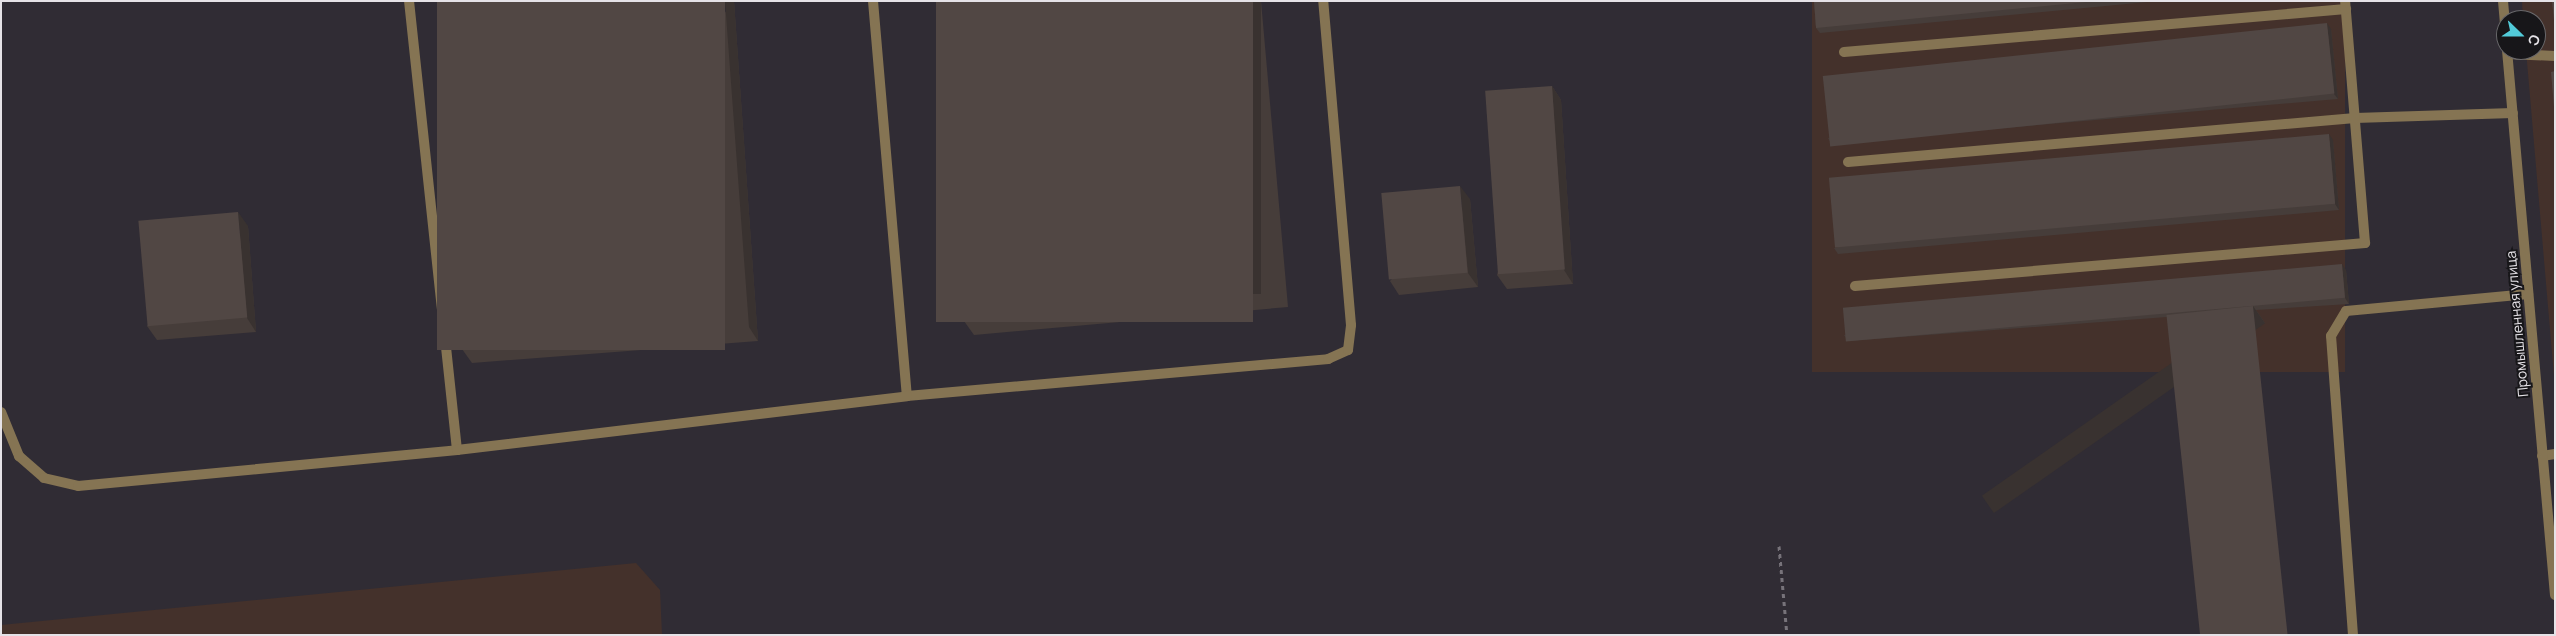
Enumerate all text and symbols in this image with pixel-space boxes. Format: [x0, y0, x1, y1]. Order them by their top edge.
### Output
north arrow [2496, 10, 2546, 60]
text: С [2524, 32, 2545, 49]
street label: Промышленная улица [2502, 250, 2532, 398]

